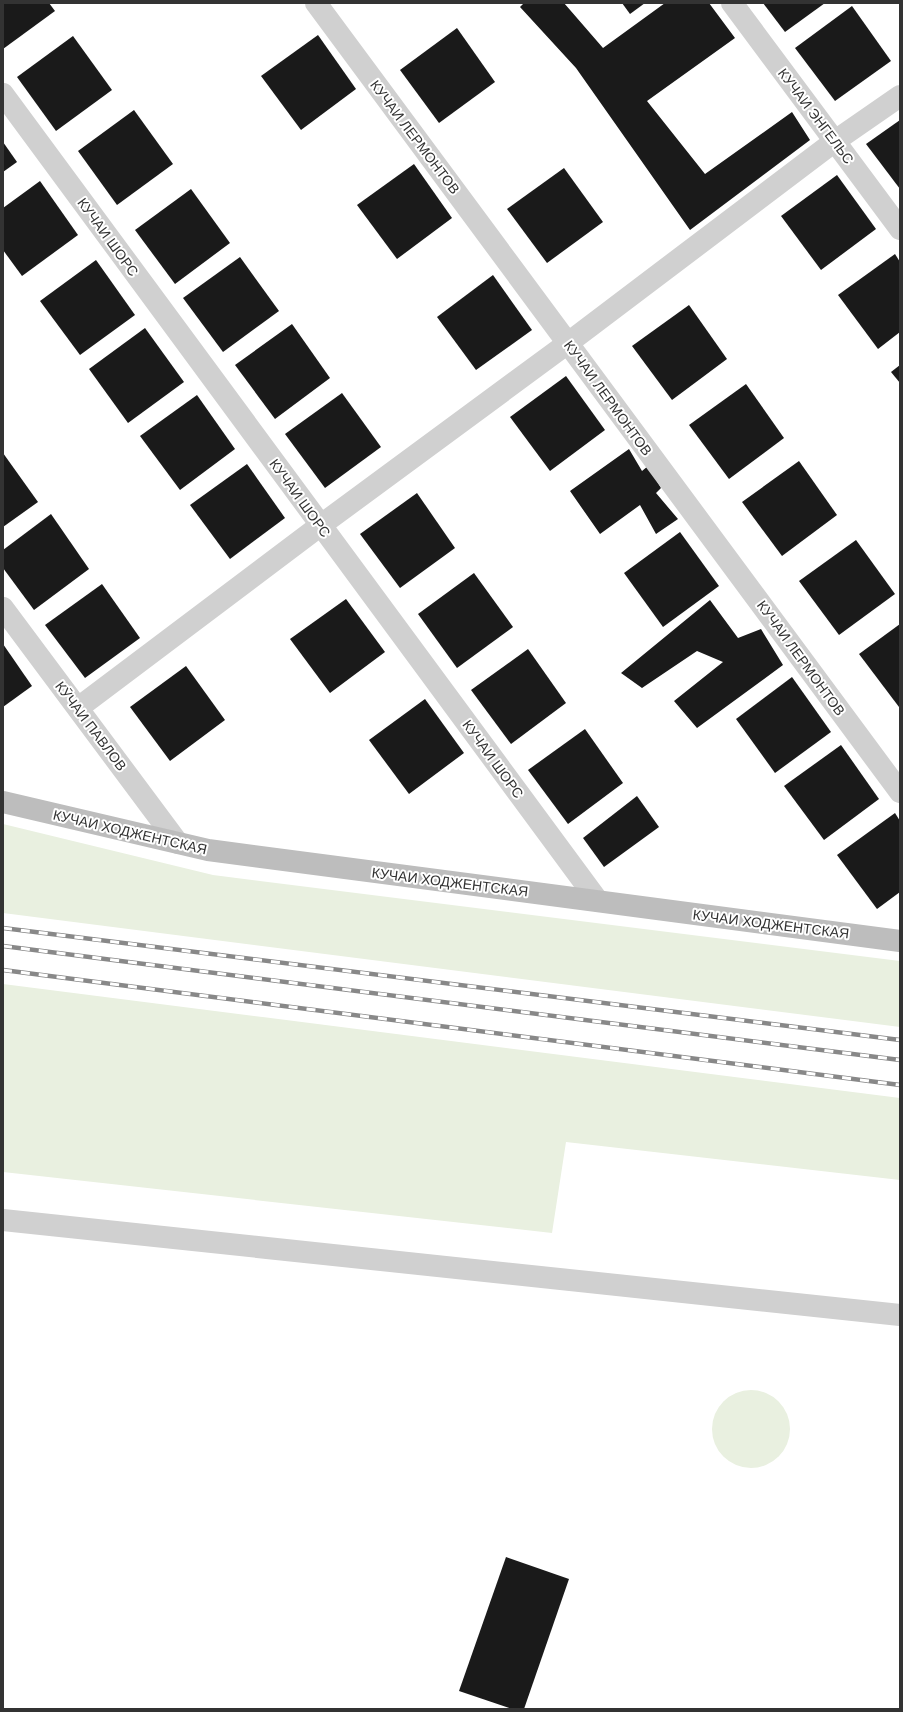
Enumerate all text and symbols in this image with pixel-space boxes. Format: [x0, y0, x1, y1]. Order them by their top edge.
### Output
street label: КУЧАИ ЭНГЕЛЬС [775, 65, 857, 167]
street label: КУЧАИ ЛЕРМОНТОВ [367, 77, 463, 197]
street label: КУЧАИ ШОРС [74, 195, 142, 279]
street label: КУЧАИ ЛЕРМОНТОВ [561, 337, 655, 459]
street label: КУЧАИ ШОРС [266, 456, 334, 540]
street label: КУЧАИ ЛЕРМОНТОВ [754, 597, 848, 719]
street label: КӮЧАИ ПАВЛОВ [52, 678, 130, 774]
street label: КУЧАИ ШОРС [459, 717, 527, 801]
street label: КУЧАИ ХОДЖЕНТСКАЯ [52, 807, 208, 857]
street label: КУЧАИ ХОДЖЕНТСКАЯ [371, 864, 529, 900]
street label: КУЧАИ ХОДЖЕНТСКАЯ [692, 906, 850, 942]

